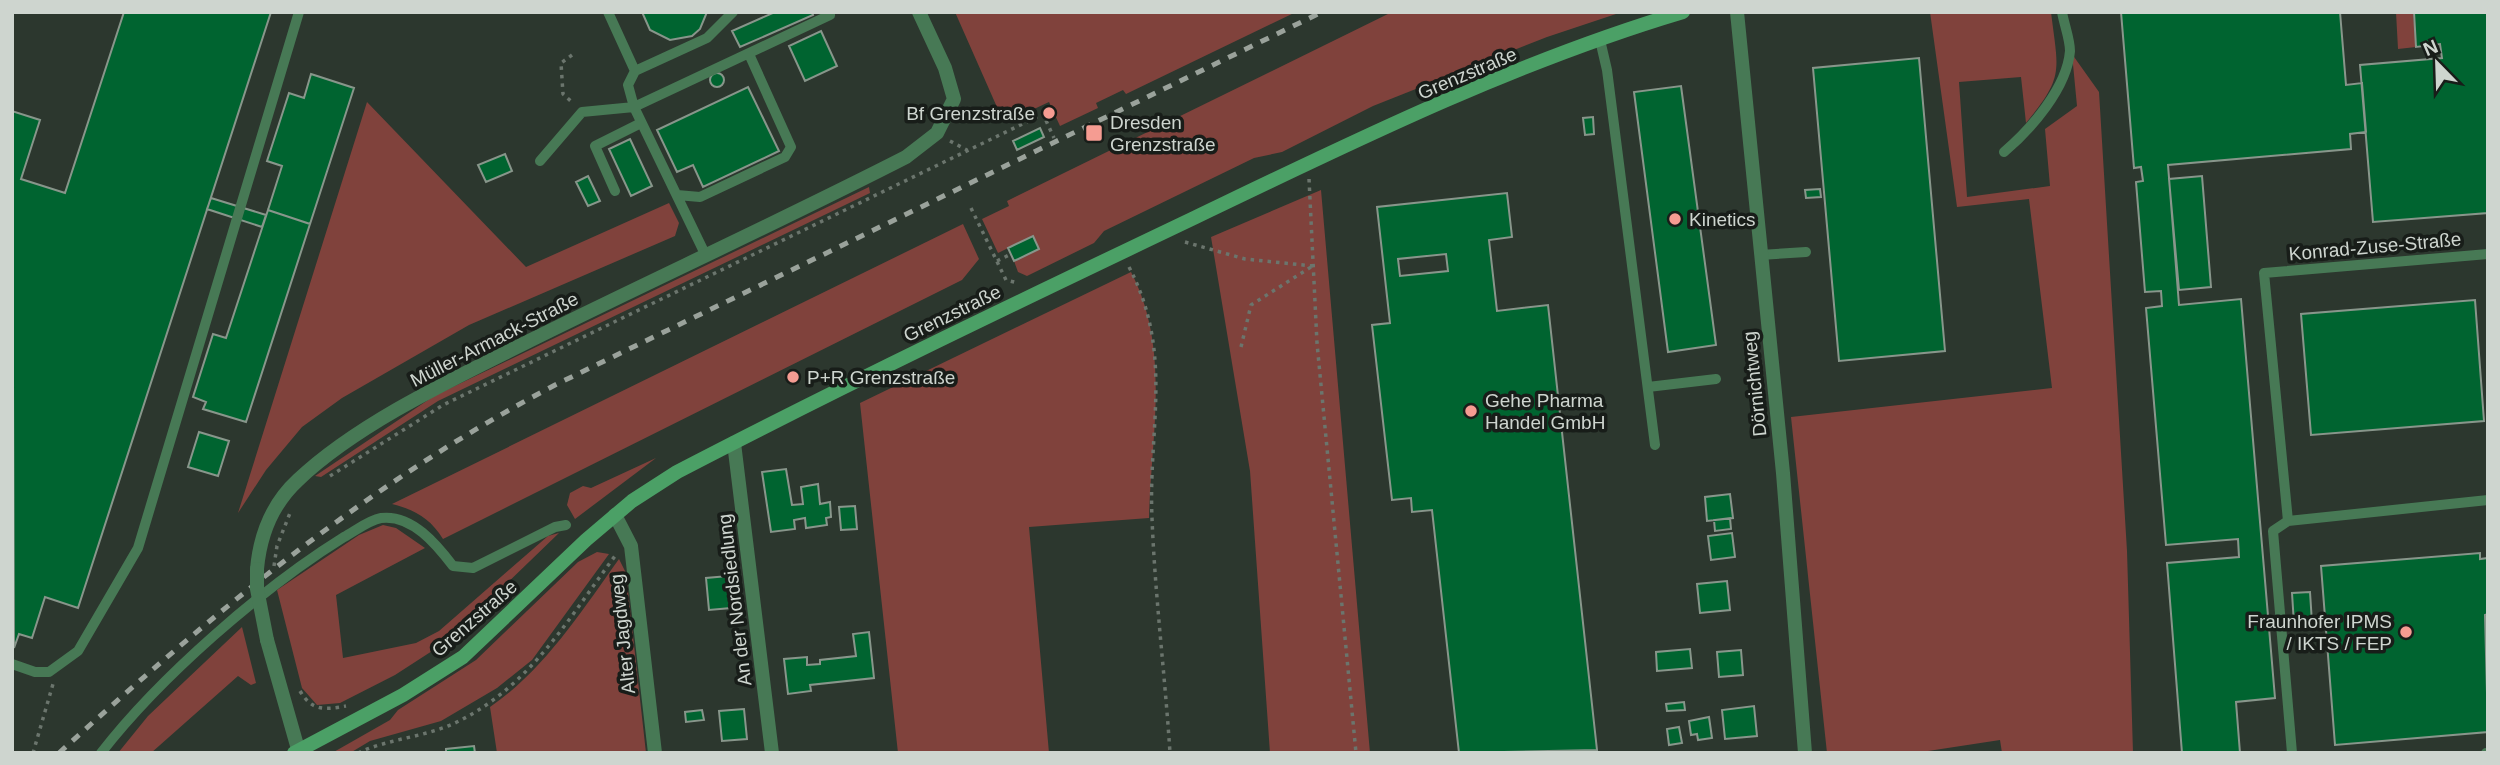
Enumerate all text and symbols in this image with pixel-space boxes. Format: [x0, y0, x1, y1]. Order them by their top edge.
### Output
north arrow [2402, 28, 2472, 98]
text: N [2420, 35, 2441, 60]
street label: Grenzstraße [1414, 43, 1520, 104]
place label: Bf Grenzstraße [906, 103, 1035, 124]
marker: Bf Grenzstraße [1041, 105, 1057, 121]
place label: Dresden Grenzstraße [1110, 112, 1216, 155]
marker: Dresden Grenzstraße [1084, 123, 1104, 143]
place label: Kinetics [1689, 209, 1756, 230]
marker: Kinetics [1667, 211, 1683, 227]
street label: Konrad-Zuse-Straße [2288, 228, 2462, 265]
street label: Grenzstraße [900, 281, 1004, 346]
street label: Müller-Armack-Straße [407, 288, 582, 391]
street label: Dörnichtweg [1739, 330, 1770, 438]
place label: P+R Grenzstraße [807, 367, 955, 388]
marker: P+R Grenzstraße [785, 369, 801, 385]
place label: Gehe Pharma Handel GmbH [1485, 390, 1605, 433]
marker: Gehe Pharma Handel GmbH [1463, 403, 1479, 419]
street label: An der Nordsiedlung [714, 513, 755, 687]
street label: Alter Jagdweg [606, 573, 639, 695]
street label: Grenzstraße [428, 576, 521, 661]
place label: Fraunhofer IPMS / IKTS / FEP [2247, 611, 2392, 654]
marker: Fraunhofer IPMS / IKTS / FEP [2398, 624, 2414, 640]

